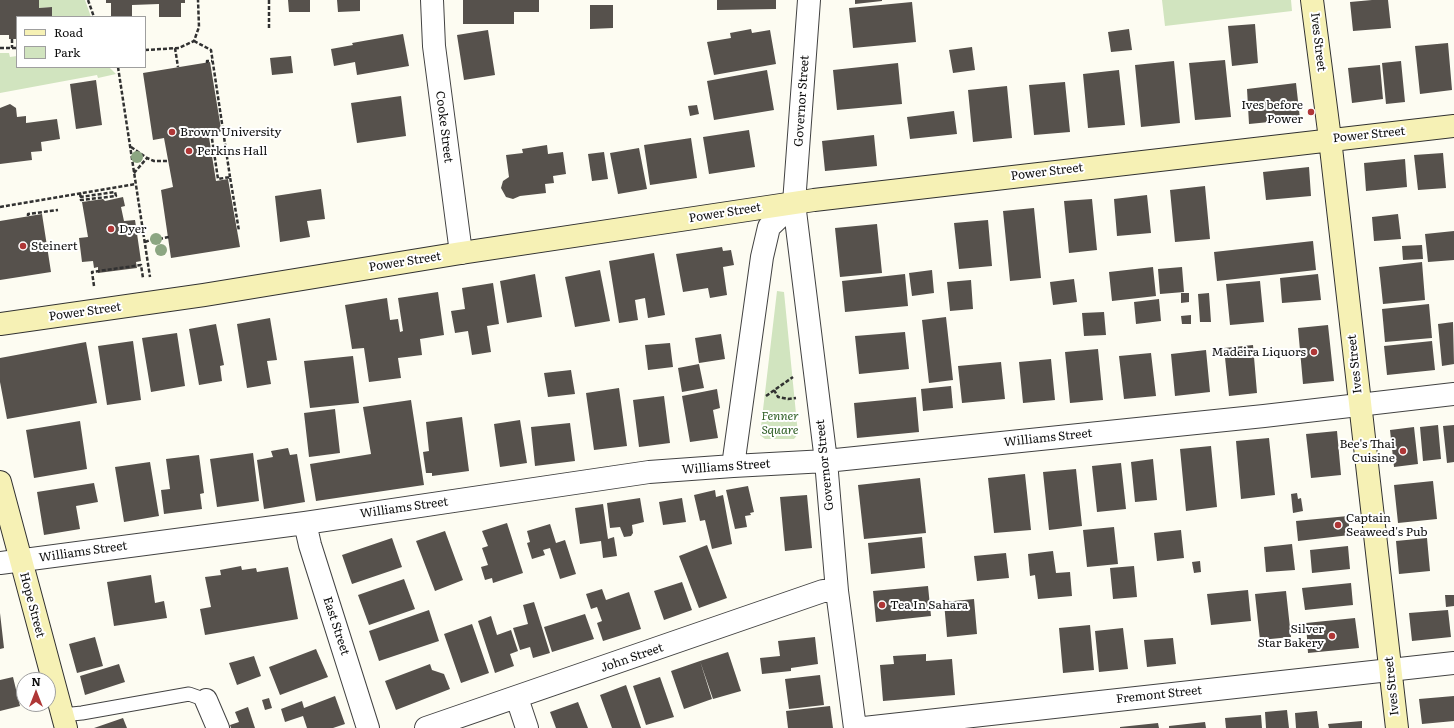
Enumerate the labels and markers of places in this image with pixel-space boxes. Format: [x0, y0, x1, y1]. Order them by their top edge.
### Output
place label: Ives before Power [1241, 98, 1303, 126]
marker: Ives before Power [1306, 107, 1316, 117]
place label: Brown University [180, 125, 281, 139]
marker: Brown University [167, 127, 177, 137]
place label: Perkins Hall [197, 144, 267, 158]
marker: Perkins Hall [184, 146, 194, 156]
place label: Dyer [119, 222, 146, 236]
marker: Dyer [106, 224, 116, 234]
place label: Steinert [31, 239, 78, 253]
marker: Steinert [18, 241, 28, 251]
place label: Madeira Liquors [1211, 345, 1306, 359]
marker: Madeira Liquors [1309, 347, 1319, 357]
place label: Bee's Thai Cuisine [1339, 437, 1395, 465]
marker: Bee's Thai Cuisine [1398, 446, 1408, 456]
place label: Captain Seaweed's Pub [1346, 511, 1428, 539]
marker: Captain Seaweed's Pub [1333, 520, 1343, 530]
place label: Tea In Sahara [890, 598, 968, 612]
marker: Tea In Sahara [877, 600, 887, 610]
place label: Silver Star Bakery [1258, 622, 1324, 650]
marker: Silver Star Bakery [1327, 631, 1337, 641]

